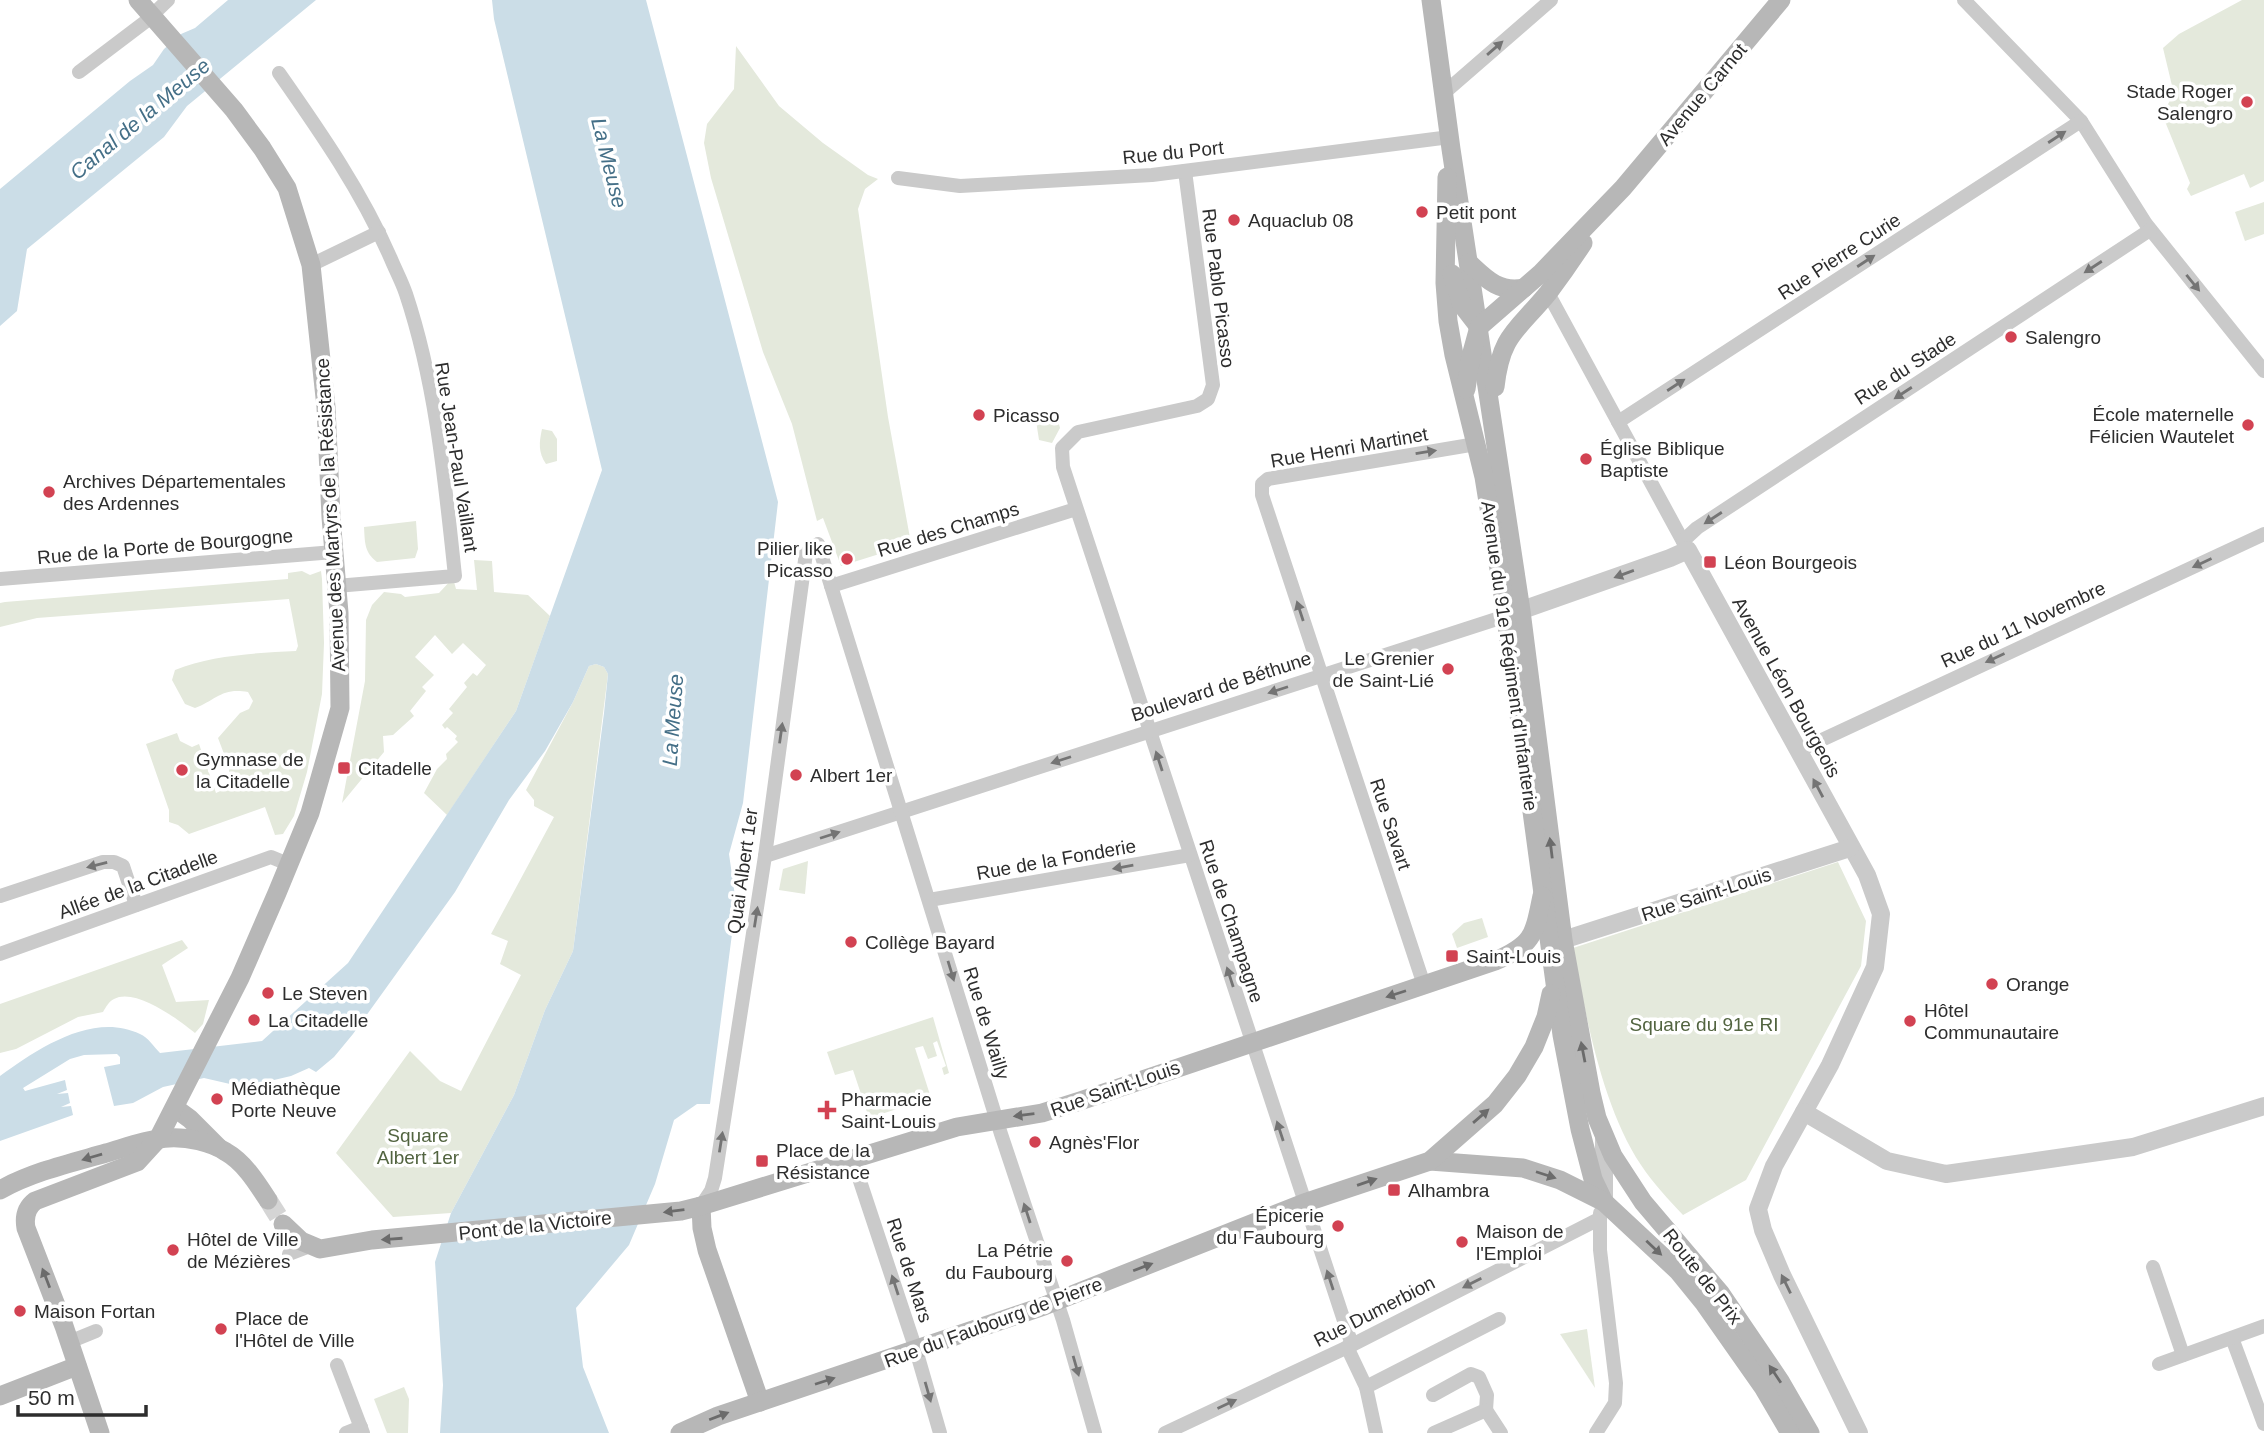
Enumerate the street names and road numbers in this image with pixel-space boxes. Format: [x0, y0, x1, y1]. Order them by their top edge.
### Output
street label: Avenue Carnot [1654, 39, 1752, 149]
street label: Rue du Port [1122, 137, 1225, 168]
street label: Rue Pablo Picasso [1198, 207, 1239, 369]
street label: Rue Pierre Curie [1774, 209, 1904, 304]
street label: Rue du Stade [1851, 328, 1960, 409]
street label: Avenue des Martyrs de la Résistance [312, 357, 349, 672]
street label: Rue Jean-Paul Vaillant [431, 361, 482, 554]
street label: Rue Henri Martinet [1269, 423, 1430, 472]
street label: Rue des Champs [875, 498, 1021, 561]
street label: Avenue du 91e Régiment d'Infanterie [1477, 500, 1542, 812]
street label: Rue de la Porte de Bourgogne [36, 525, 294, 568]
street label: Rue du 11 Novembre [1938, 577, 2109, 672]
street label: Avenue Léon Bourgeois [1728, 594, 1845, 781]
street label: Boulevard de Béthune [1128, 647, 1314, 726]
street label: Rue Savart [1366, 776, 1415, 873]
street label: Quai Albert 1er [723, 806, 762, 935]
street label: Rue de la Fonderie [975, 835, 1137, 884]
street label: Rue de Champagne [1195, 837, 1268, 1005]
street label: Allée de la Citadelle [56, 846, 221, 923]
street label: Rue Saint-Louis [1639, 864, 1774, 925]
street label: Rue de Wailly [959, 964, 1014, 1082]
street label: Rue Saint-Louis [1048, 1057, 1182, 1120]
street label: Pont de la Victoire [457, 1207, 613, 1244]
street label: Rue de Mars [883, 1215, 936, 1325]
street label: Route de Prix [1659, 1224, 1747, 1329]
street label: Rue Dumerbion [1310, 1272, 1438, 1351]
street label: Rue du Faubourg de Pierre [881, 1273, 1105, 1372]

